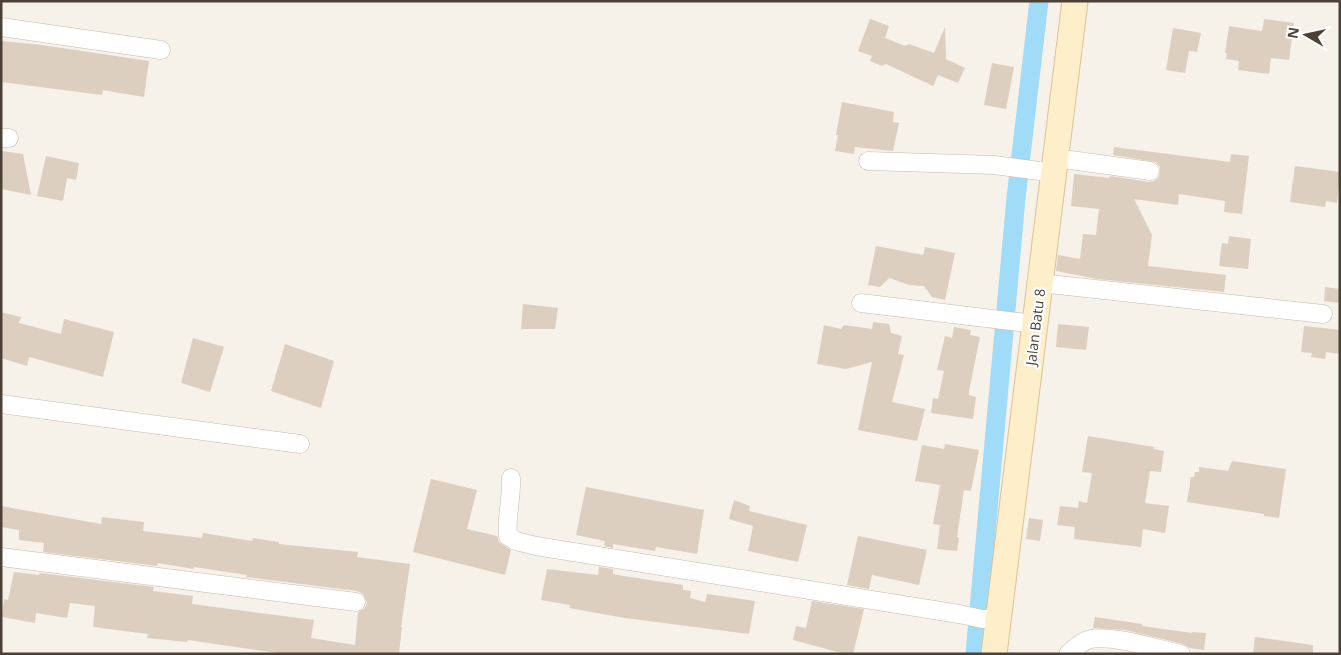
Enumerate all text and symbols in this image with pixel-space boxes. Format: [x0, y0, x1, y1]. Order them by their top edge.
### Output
north arrow [1281, 10, 1331, 60]
text: N [1282, 26, 1303, 40]
street label: Jalan Batu 8 [1021, 288, 1049, 368]

